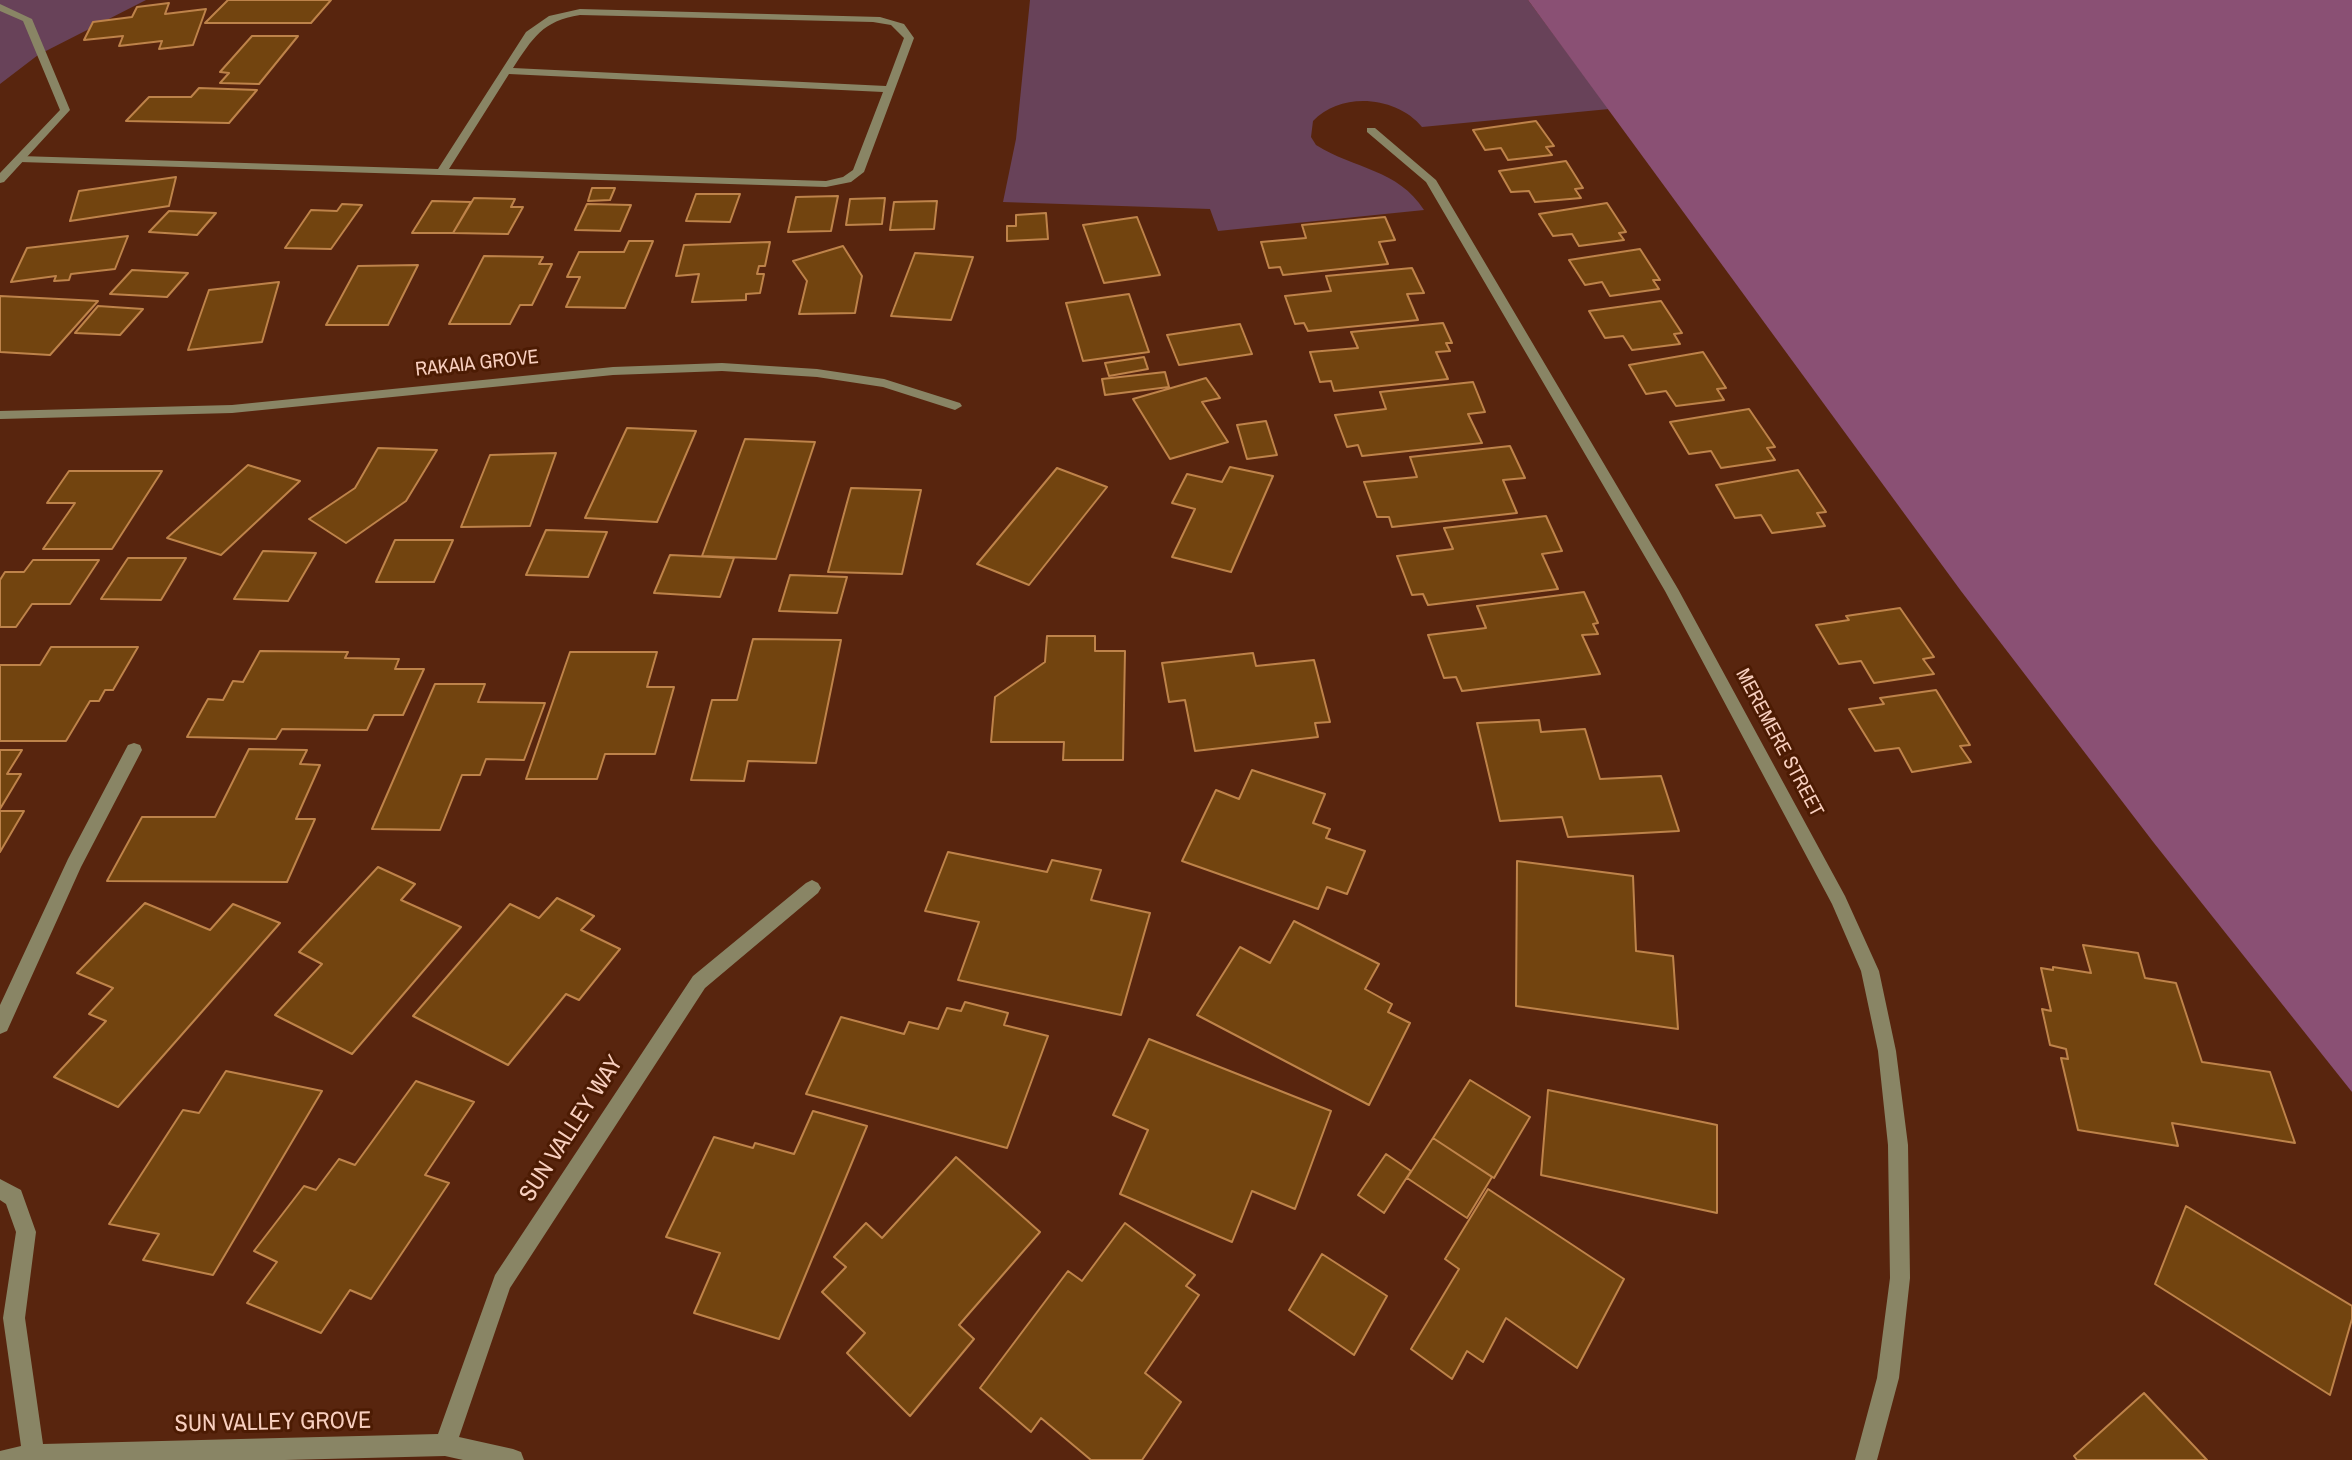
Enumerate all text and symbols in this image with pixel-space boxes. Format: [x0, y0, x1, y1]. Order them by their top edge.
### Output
street label: RAKAIA GROVE [414, 346, 540, 382]
street label: MEREMERE STREET [1730, 665, 1828, 821]
street label: SUN VALLEY WAY [514, 1051, 630, 1207]
street label: SUN VALLEY GROVE [174, 1407, 372, 1439]

